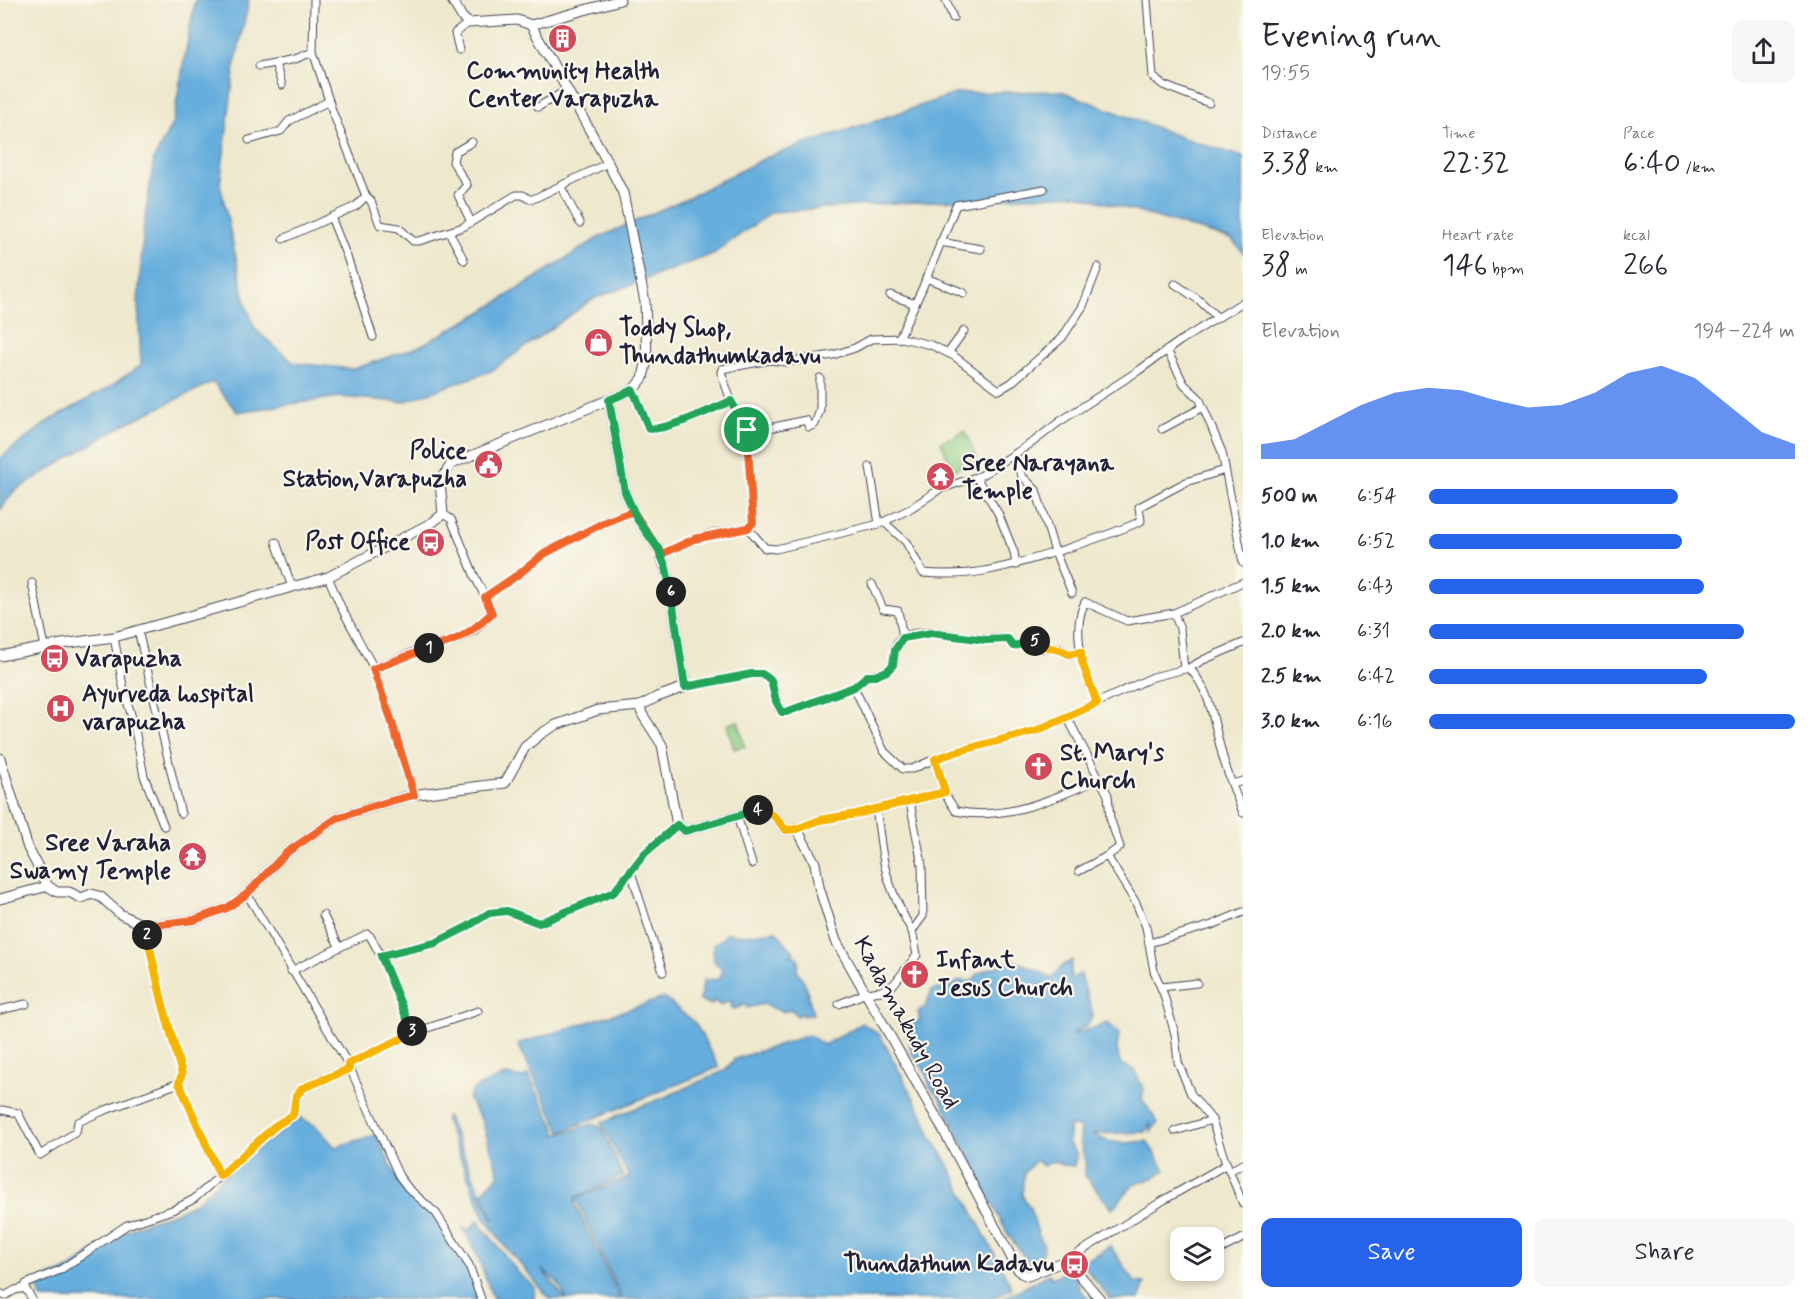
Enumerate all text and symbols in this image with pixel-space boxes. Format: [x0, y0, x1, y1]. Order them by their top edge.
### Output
text: Evening run [1261, 15, 1441, 59]
button: share [1732, 20, 1795, 83]
building icon: Community Health Center Varapuzha [547, 22, 579, 54]
place label: Community Health Center Varapuzha [466, 56, 660, 115]
text: 19:55 [1261, 60, 1310, 87]
text: Distance [1261, 123, 1317, 144]
text: Time [1442, 123, 1476, 144]
text: Pace [1623, 123, 1655, 144]
text: 3.38 [1261, 144, 1311, 183]
text: 22:32 [1442, 144, 1510, 183]
text: 6:40 [1623, 144, 1681, 183]
text: km [1311, 157, 1338, 178]
text: /km [1681, 157, 1716, 178]
text: Elevation [1261, 225, 1324, 246]
text: Heart rate [1442, 225, 1514, 246]
text: kcal [1623, 225, 1650, 246]
text: 38 [1261, 246, 1291, 285]
text: 146 [1442, 246, 1488, 285]
text: 266 [1623, 246, 1668, 285]
text: m [1291, 259, 1308, 280]
text: bpm [1488, 259, 1524, 280]
place label: Toddy Shop, Thundathumkadavu [619, 313, 821, 372]
text: Elevation [1261, 318, 1340, 345]
text: 194–224 m [1694, 318, 1795, 345]
shop icon: Toddy Shop, Thundathumkadavu [582, 326, 614, 358]
pin [721, 404, 772, 455]
icon: arrive [730, 413, 763, 446]
place label: Police Station,Varapuzha [283, 436, 467, 495]
place label: Sree Narayana Temple [962, 448, 1115, 507]
public building icon: Police Station,Varapuzha [472, 449, 504, 481]
temple icon: Sree Narayana Temple [925, 461, 957, 493]
text: 500 m [1261, 483, 1318, 510]
text: 6:54 [1357, 483, 1397, 510]
bus stop icon: Post Office [415, 526, 447, 558]
place label: Post Office [305, 527, 410, 558]
text: 1.0 km [1261, 528, 1320, 555]
text: 6:52 [1357, 528, 1395, 555]
text: 1.5 km [1261, 573, 1321, 600]
text: 6:43 [1357, 573, 1393, 600]
pin: 6 [656, 577, 686, 607]
text: 6 [667, 581, 675, 602]
text: 2.0 km [1261, 618, 1321, 645]
text: 6:31 [1357, 618, 1390, 645]
pin: 5 [1020, 626, 1050, 656]
text: 5 [1030, 630, 1040, 651]
pin: 1 [414, 633, 444, 663]
text: 1 [425, 637, 433, 658]
bus stop icon: Varapuzha [38, 643, 70, 675]
place label: Varapuzha [75, 644, 182, 675]
text: 2.5 km [1261, 663, 1322, 690]
text: 6:42 [1357, 663, 1395, 690]
place label: Ayurveda hospital varapuzha [82, 679, 254, 738]
hospital icon: Ayurveda hospital varapuzha [45, 692, 77, 724]
text: 3.0 km [1261, 708, 1320, 735]
text: 6:16 [1357, 708, 1393, 735]
place label: St. Mary's Church [1060, 738, 1164, 797]
church icon: St. Mary's Church [1023, 751, 1055, 783]
pin: 4 [743, 795, 773, 825]
text: 4 [753, 799, 763, 820]
place label: Sree Varaha Swamy Temple [10, 828, 171, 887]
temple icon: Sree Varaha Swamy Temple [176, 841, 208, 873]
pin: 2 [132, 920, 162, 950]
text: 2 [143, 924, 151, 945]
street label: Kadamakudy Road [846, 931, 966, 1115]
place label: Infant Jesus Church [936, 945, 1073, 1004]
church icon: Infant Jesus Church [899, 958, 931, 990]
pin: 3 [397, 1016, 427, 1046]
text: 3 [408, 1020, 416, 1041]
button: Save [1261, 1218, 1522, 1287]
button: Share [1534, 1218, 1795, 1287]
map controls [1170, 1227, 1224, 1281]
button: layers [1170, 1227, 1224, 1281]
bus stop icon: Thundathum Kadavu [1059, 1248, 1091, 1280]
place label: Thundathum Kadavu [843, 1249, 1054, 1280]

